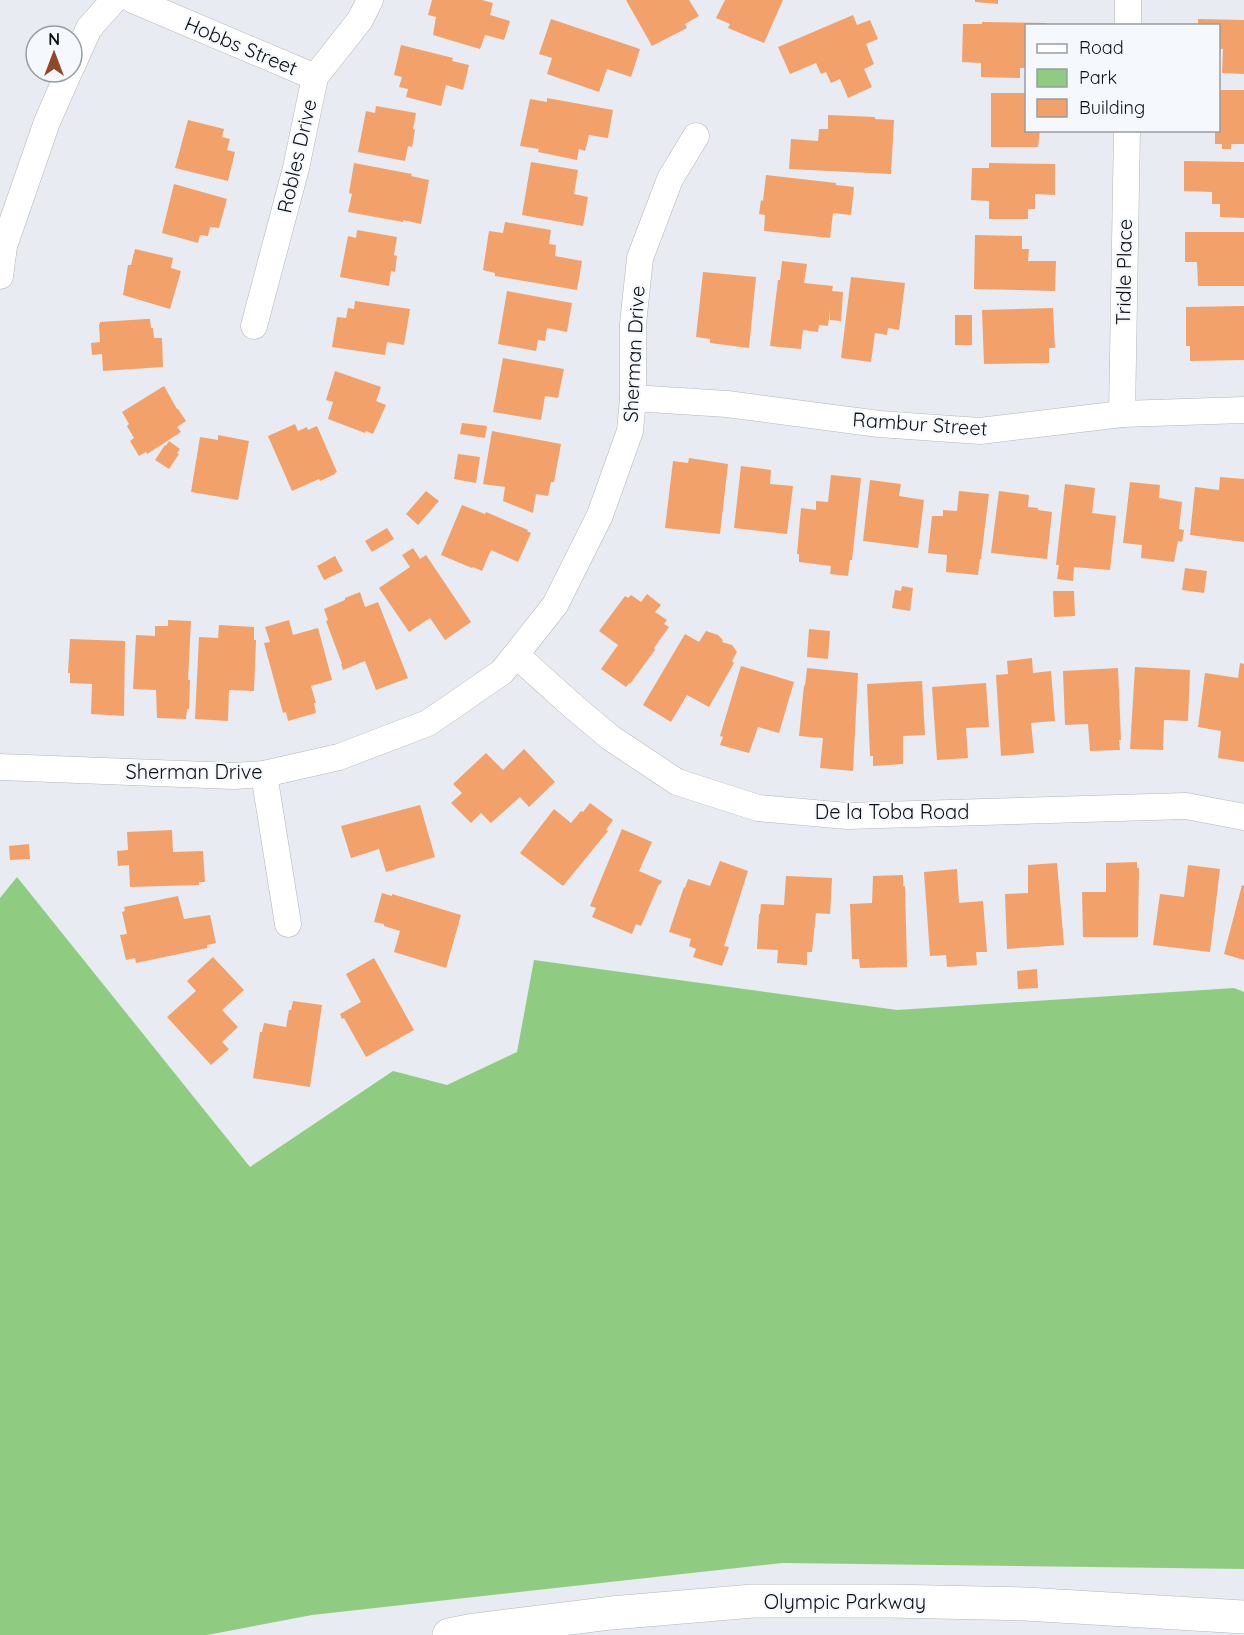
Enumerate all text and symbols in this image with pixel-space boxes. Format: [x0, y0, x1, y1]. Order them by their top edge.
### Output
street label: Hobbs Street [181, 11, 302, 81]
north arrow [24, 24, 84, 84]
legend [1025, 24, 1220, 132]
text: N [48, 29, 60, 49]
text: Road [1079, 36, 1124, 59]
text: Park [1079, 66, 1117, 89]
street label: Robles Drive [271, 96, 322, 215]
text: Building [1079, 96, 1145, 119]
street label: Tridle Place [1110, 219, 1137, 325]
street label: Sherman Drive [617, 285, 650, 423]
street label: Rambur Street [852, 406, 989, 441]
street label: Sherman Drive [125, 759, 263, 784]
street label: De la Toba Road [815, 799, 969, 824]
street label: Olympic Parkway [764, 1589, 926, 1614]

